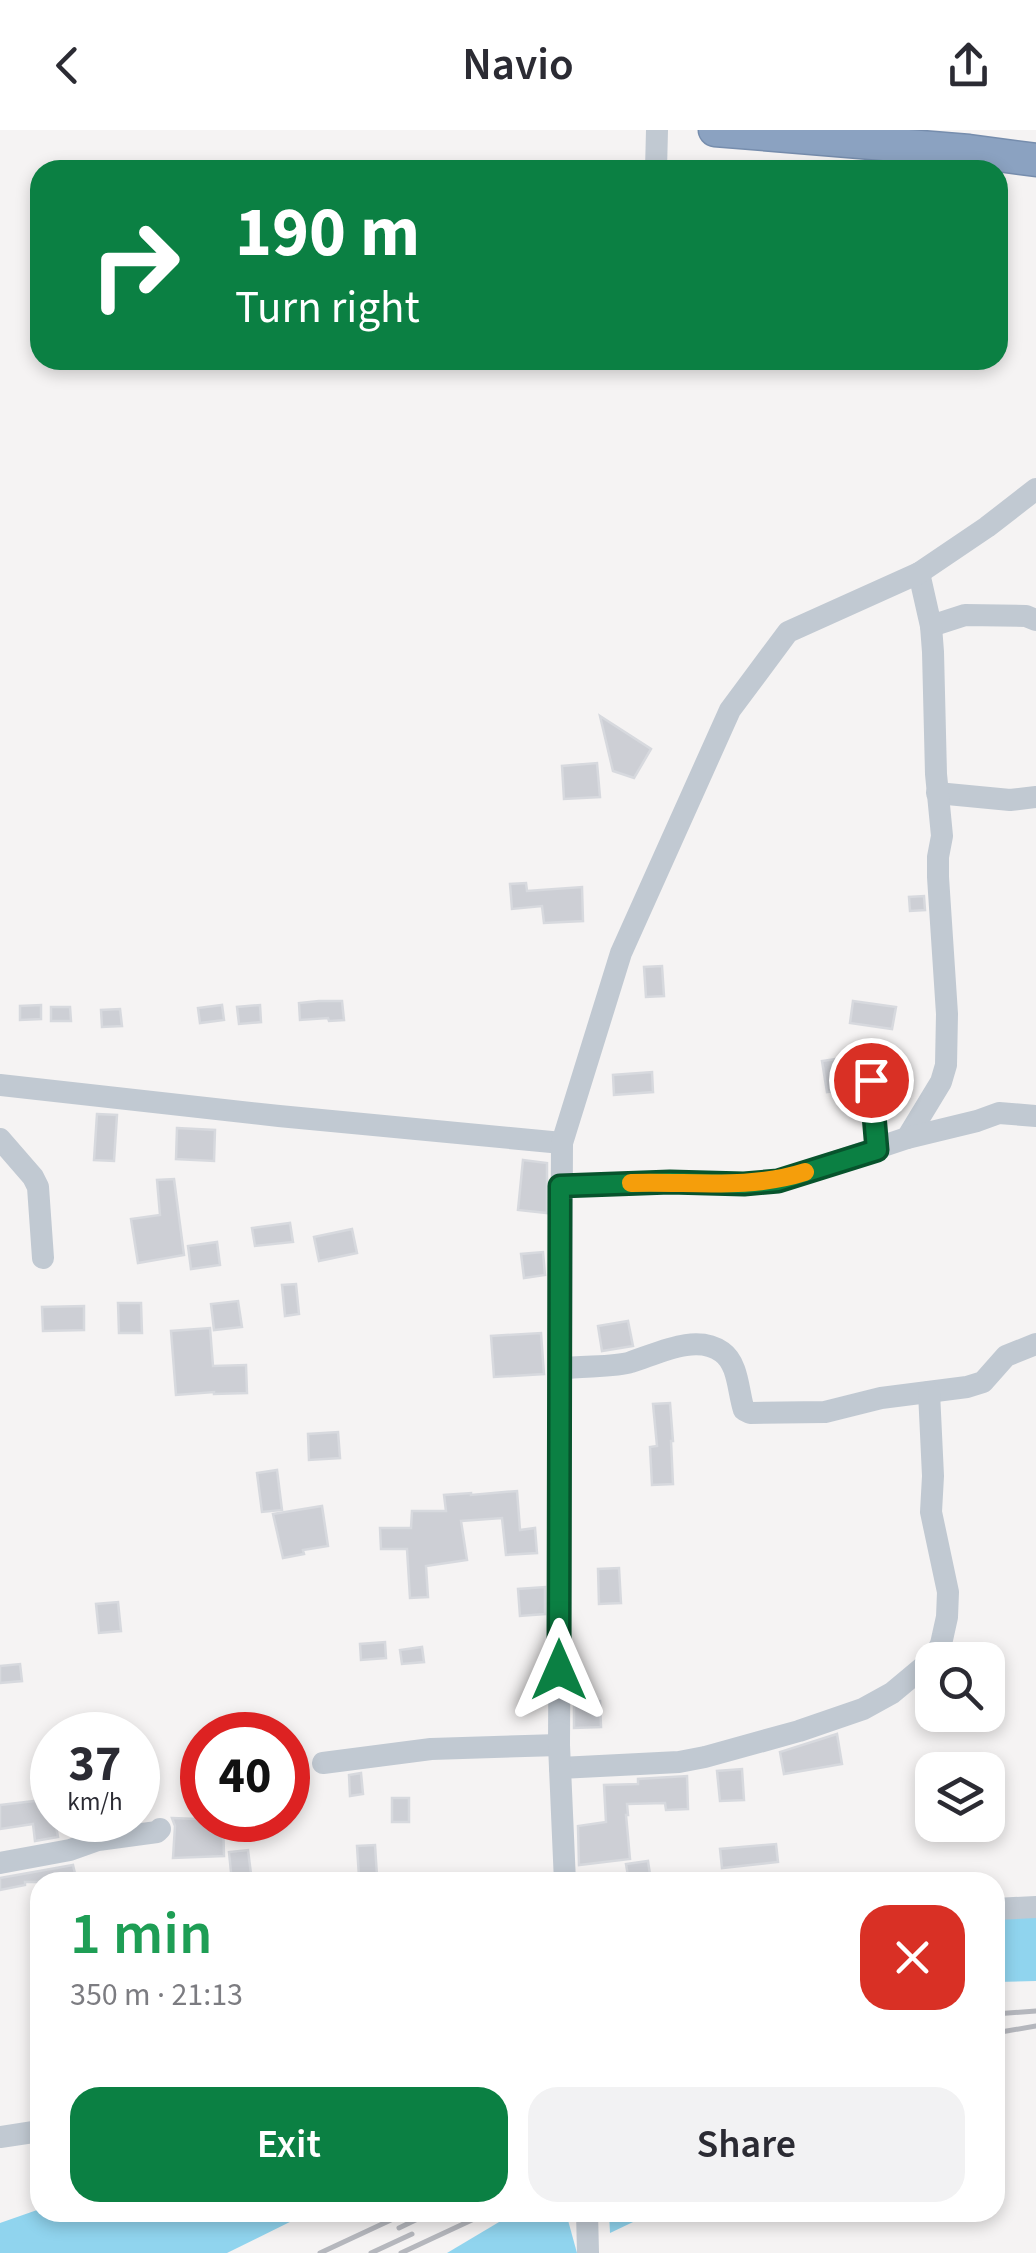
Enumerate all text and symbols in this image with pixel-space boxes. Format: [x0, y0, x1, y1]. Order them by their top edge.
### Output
text: Navio [462, 33, 574, 97]
icon: back [40, 38, 95, 93]
icon: share [941, 38, 996, 93]
text: 190 m [235, 183, 420, 283]
icon: right [70, 200, 200, 330]
text: Turn right [235, 276, 420, 340]
pin [829, 1038, 914, 1123]
icon: arrive [844, 1053, 899, 1108]
position arrow [507, 1618, 611, 1722]
map controls [915, 1642, 1005, 1842]
button: search [915, 1642, 1005, 1732]
speed limit sign: 40 [180, 1712, 310, 1842]
text: 37 [69, 1729, 121, 1800]
button: layers [915, 1752, 1005, 1842]
text: km/h [67, 1784, 123, 1820]
text: 1 min [70, 1892, 213, 1977]
button: close [860, 1905, 965, 2010]
text: 350 m · 21:13 [70, 1972, 243, 2018]
button: Exit [70, 2087, 508, 2202]
button: Share [528, 2087, 965, 2202]

